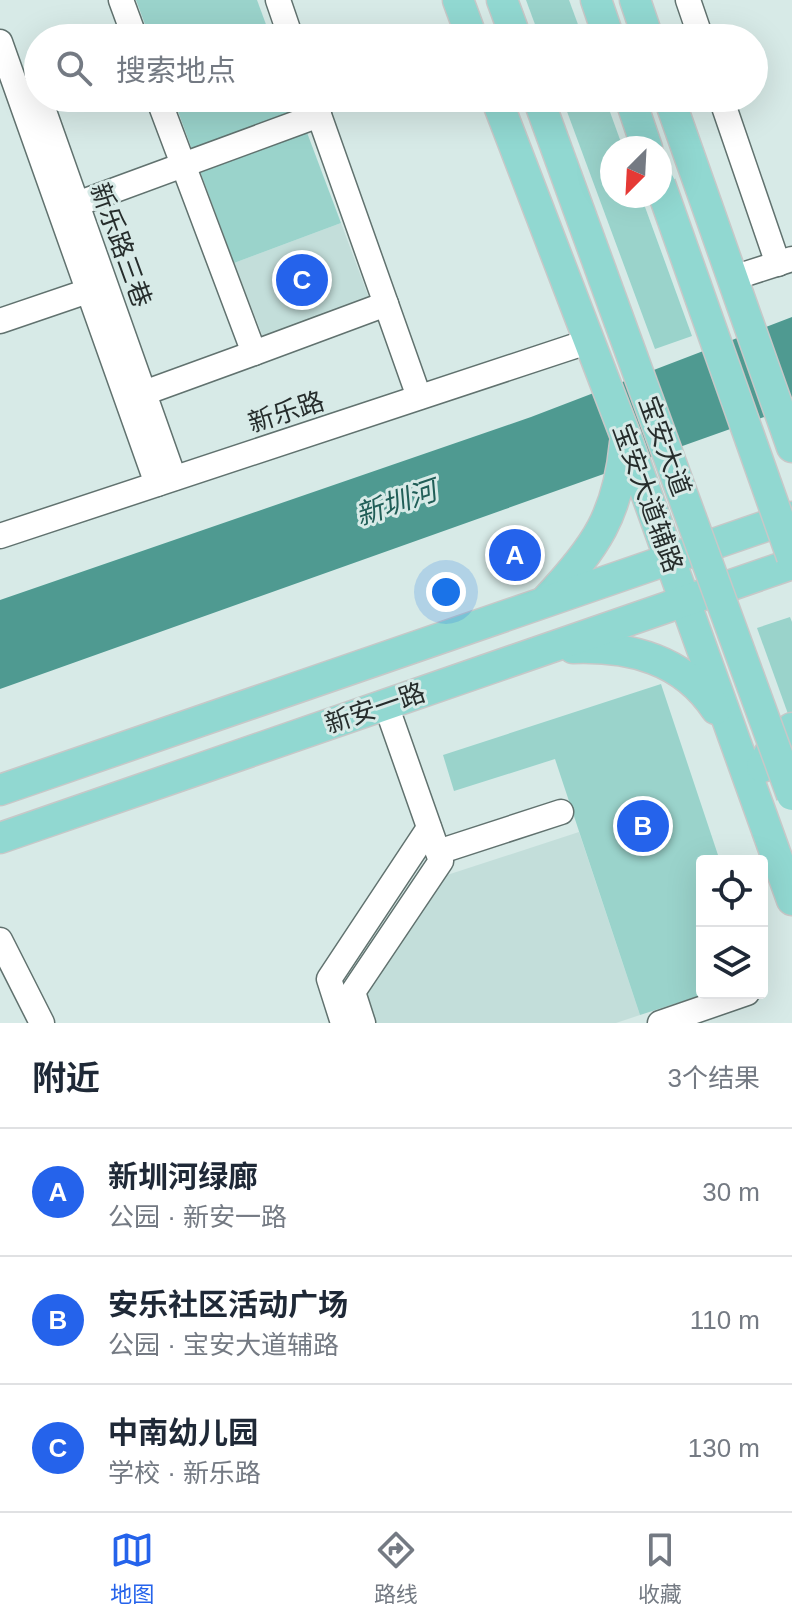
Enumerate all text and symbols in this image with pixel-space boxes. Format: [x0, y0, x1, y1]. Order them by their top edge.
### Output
search box [24, 24, 768, 112]
icon: search [52, 46, 96, 90]
text: 搜索地点 [116, 54, 236, 87]
north arrow [600, 136, 672, 208]
street label: 新乐路三巷 [85, 179, 157, 311]
pin: C [276, 250, 328, 310]
street label: 新乐路 [244, 386, 328, 438]
street label: 宝安大道 [633, 392, 697, 500]
street label: 宝安大道辅路 [607, 420, 689, 576]
water label: 新圳河 [351, 473, 445, 531]
pin: A [489, 525, 541, 585]
your location [426, 572, 466, 612]
street label: 新安一路 [321, 677, 429, 739]
pin: B [617, 796, 669, 856]
map controls [696, 855, 768, 999]
button: locate [696, 855, 768, 927]
button: layers [696, 927, 768, 999]
text: 附近 [32, 1059, 100, 1097]
text: 3个结果 [668, 1063, 760, 1093]
text: 新圳河绿廊 [108, 1160, 258, 1193]
text: A [49, 1177, 67, 1207]
text: 30 m [702, 1177, 760, 1207]
text: 公园 · 新安一路 [108, 1202, 287, 1232]
text: 安乐社区活动广场 [108, 1288, 348, 1321]
text: B [49, 1305, 67, 1335]
text: 110 m [690, 1305, 760, 1335]
text: 公园 · 宝安大道辅路 [108, 1330, 339, 1360]
text: 中南幼儿园 [108, 1416, 258, 1449]
text: C [49, 1433, 67, 1463]
text: 130 m [688, 1433, 760, 1463]
text: 学校 · 新乐路 [108, 1458, 261, 1488]
tab: 地图 [110, 1528, 154, 1608]
tab: 路线 [374, 1528, 418, 1608]
tab: 收藏 [638, 1528, 682, 1608]

